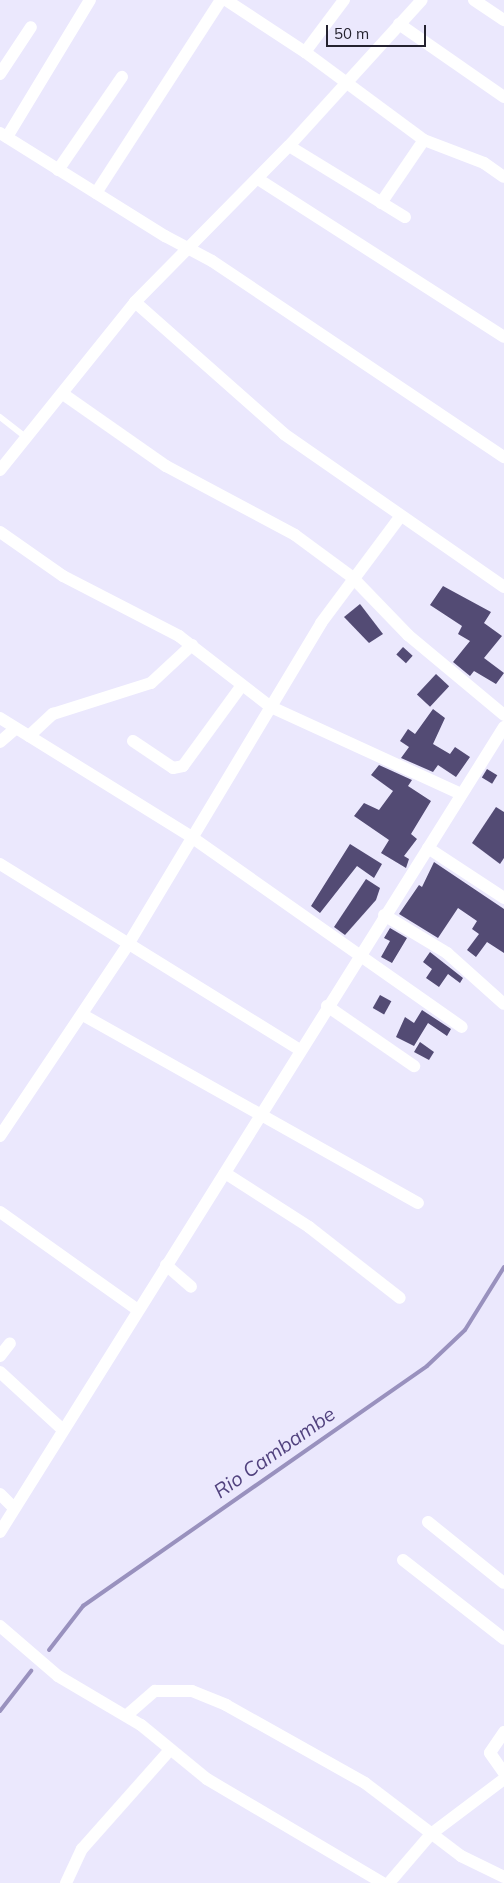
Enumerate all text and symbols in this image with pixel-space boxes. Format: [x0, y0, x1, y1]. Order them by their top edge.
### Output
scale bar [329, 15, 429, 47]
text: 50 m [334, 24, 369, 43]
water label: Rio Cambambe [209, 1401, 339, 1503]

